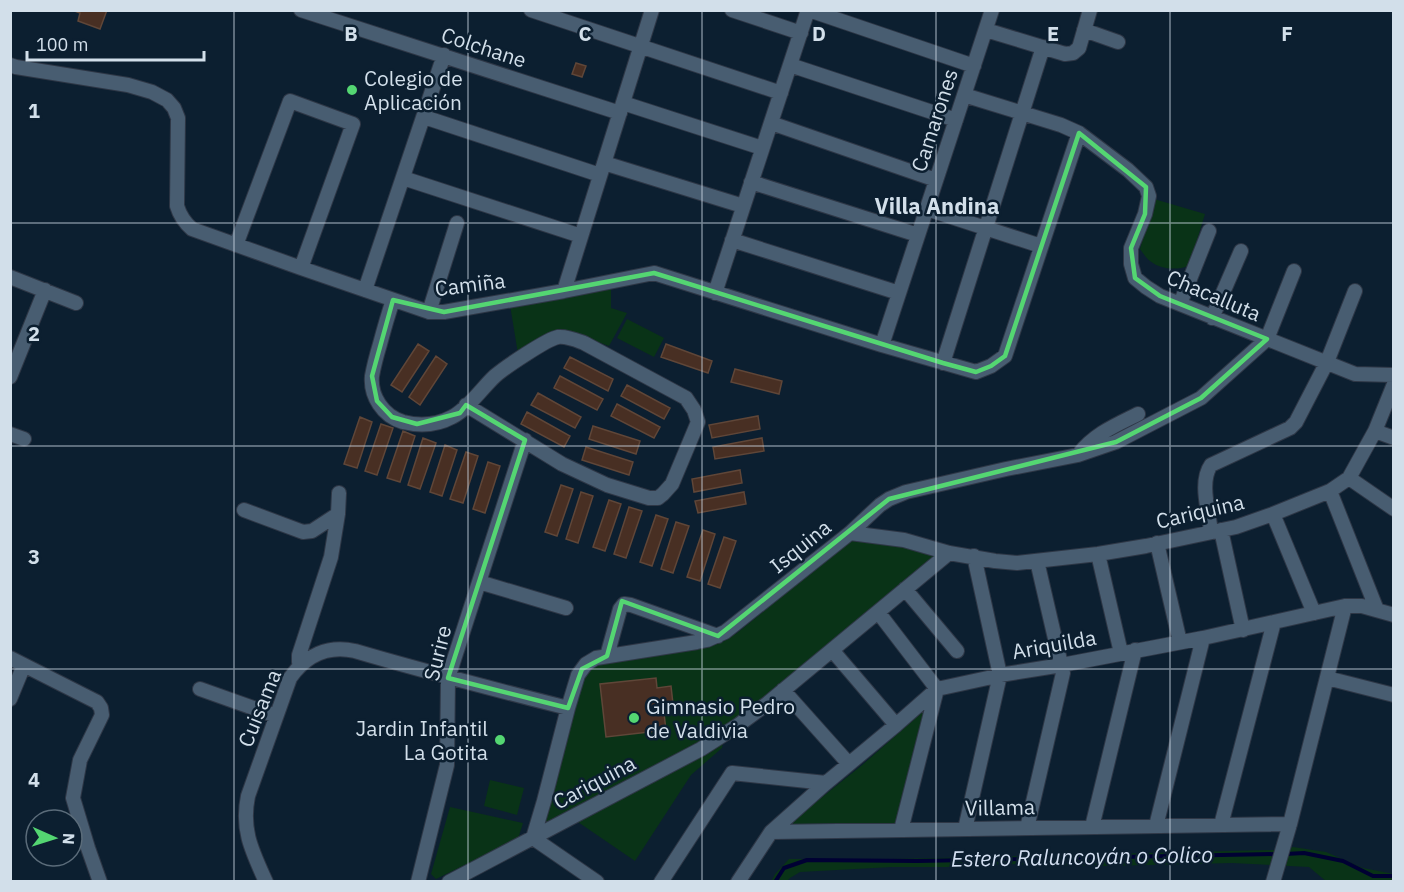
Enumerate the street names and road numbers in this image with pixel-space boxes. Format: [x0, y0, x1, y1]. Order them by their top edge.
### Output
street label: Colchane [438, 20, 530, 74]
street label: Camarones [904, 65, 964, 175]
street label: Chacalluta [1163, 263, 1265, 327]
street label: Camiña [433, 266, 507, 302]
street label: Cariquina [1153, 487, 1247, 535]
street label: Isquina [764, 513, 836, 579]
street label: Surire [417, 622, 457, 684]
street label: Ariquilda [1010, 623, 1098, 665]
street label: Cuisama [231, 665, 287, 751]
street label: Cariquina [548, 749, 640, 815]
street label: Villama [965, 792, 1035, 822]

